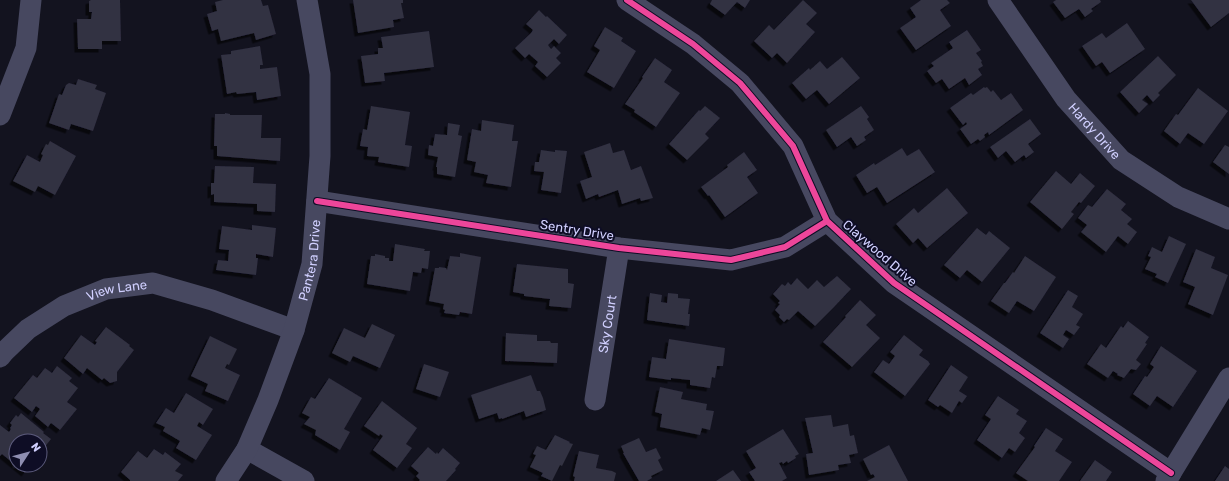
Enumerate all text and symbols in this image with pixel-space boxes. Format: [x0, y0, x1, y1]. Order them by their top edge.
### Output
street label: Hardy Drive [1066, 100, 1124, 162]
street label: Sentry Drive [539, 217, 615, 243]
street label: Claywood Drive [840, 217, 920, 289]
street label: Pantera Drive [295, 219, 323, 302]
street label: View Lane [84, 276, 148, 304]
street label: Sky Court [595, 294, 619, 354]
north arrow [8, 433, 48, 473]
text: N [28, 440, 43, 455]

